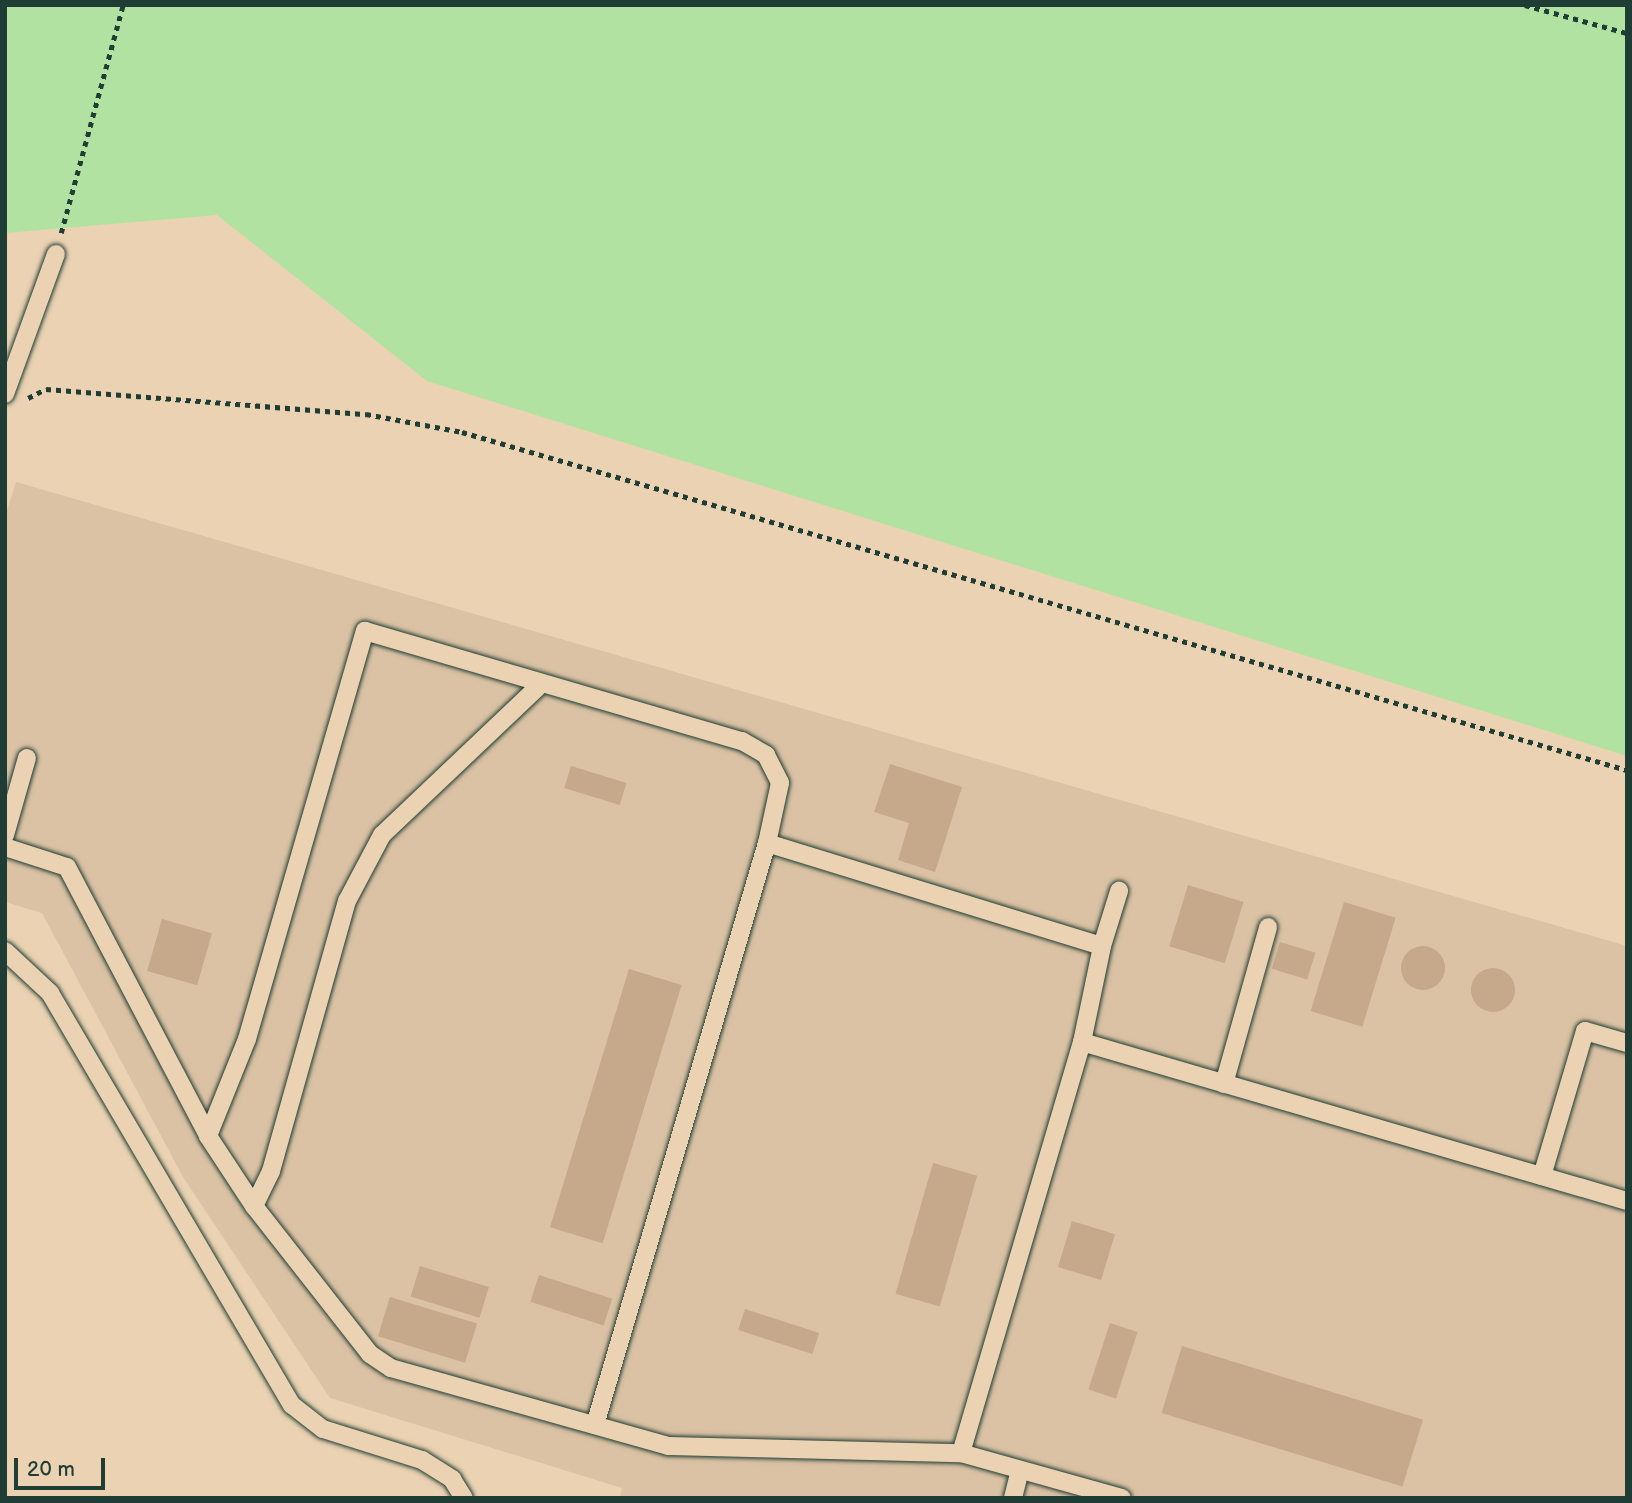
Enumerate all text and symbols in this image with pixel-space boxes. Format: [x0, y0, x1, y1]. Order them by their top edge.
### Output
scale bar [18, 1444, 108, 1488]
text: 20 m [27, 1457, 75, 1482]

